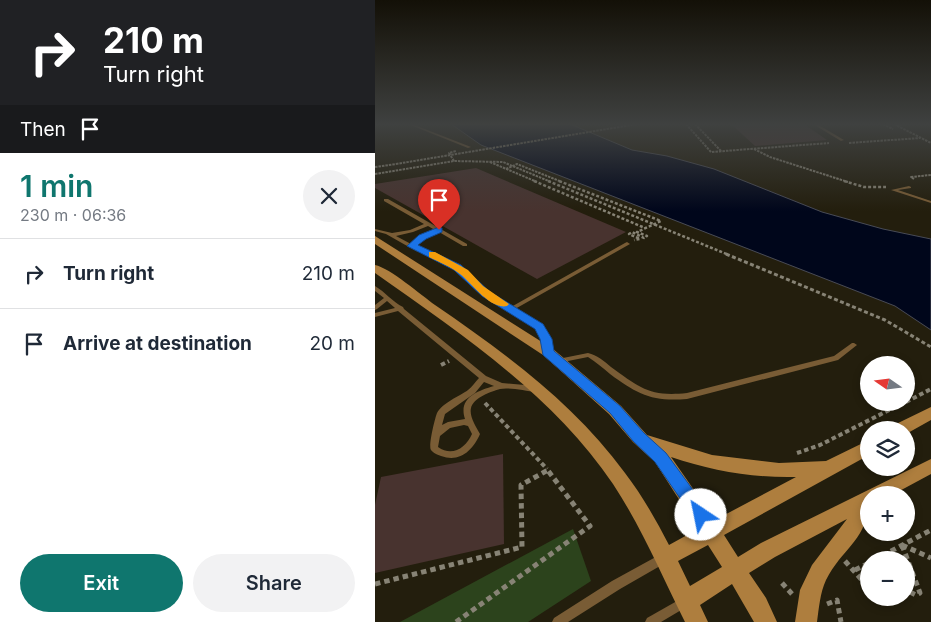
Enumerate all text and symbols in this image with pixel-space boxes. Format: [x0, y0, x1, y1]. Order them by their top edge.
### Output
text: 210 m [103, 19, 204, 61]
icon: right [20, 20, 85, 85]
text: Turn right [103, 61, 204, 87]
icon: arrive [76, 115, 104, 143]
text: Then [20, 118, 66, 141]
text: 1 min [20, 168, 93, 204]
button: close [303, 170, 355, 222]
pin [418, 179, 460, 230]
icon: arrive [425, 186, 453, 214]
text: 230 m · 06:36 [20, 205, 126, 225]
icon: right [20, 260, 48, 288]
text: Turn right [63, 262, 154, 285]
text: 210 m [302, 262, 355, 285]
icon: arrive [20, 330, 48, 358]
text: Arrive at destination [63, 332, 252, 355]
text: 20 m [309, 332, 355, 355]
north arrow [860, 356, 915, 411]
map controls [860, 356, 915, 606]
button: layers [860, 421, 915, 476]
button: + [860, 486, 915, 541]
position arrow [674, 488, 726, 540]
button: − [860, 551, 915, 606]
button: Exit [20, 554, 183, 612]
button: Share [193, 554, 355, 612]

